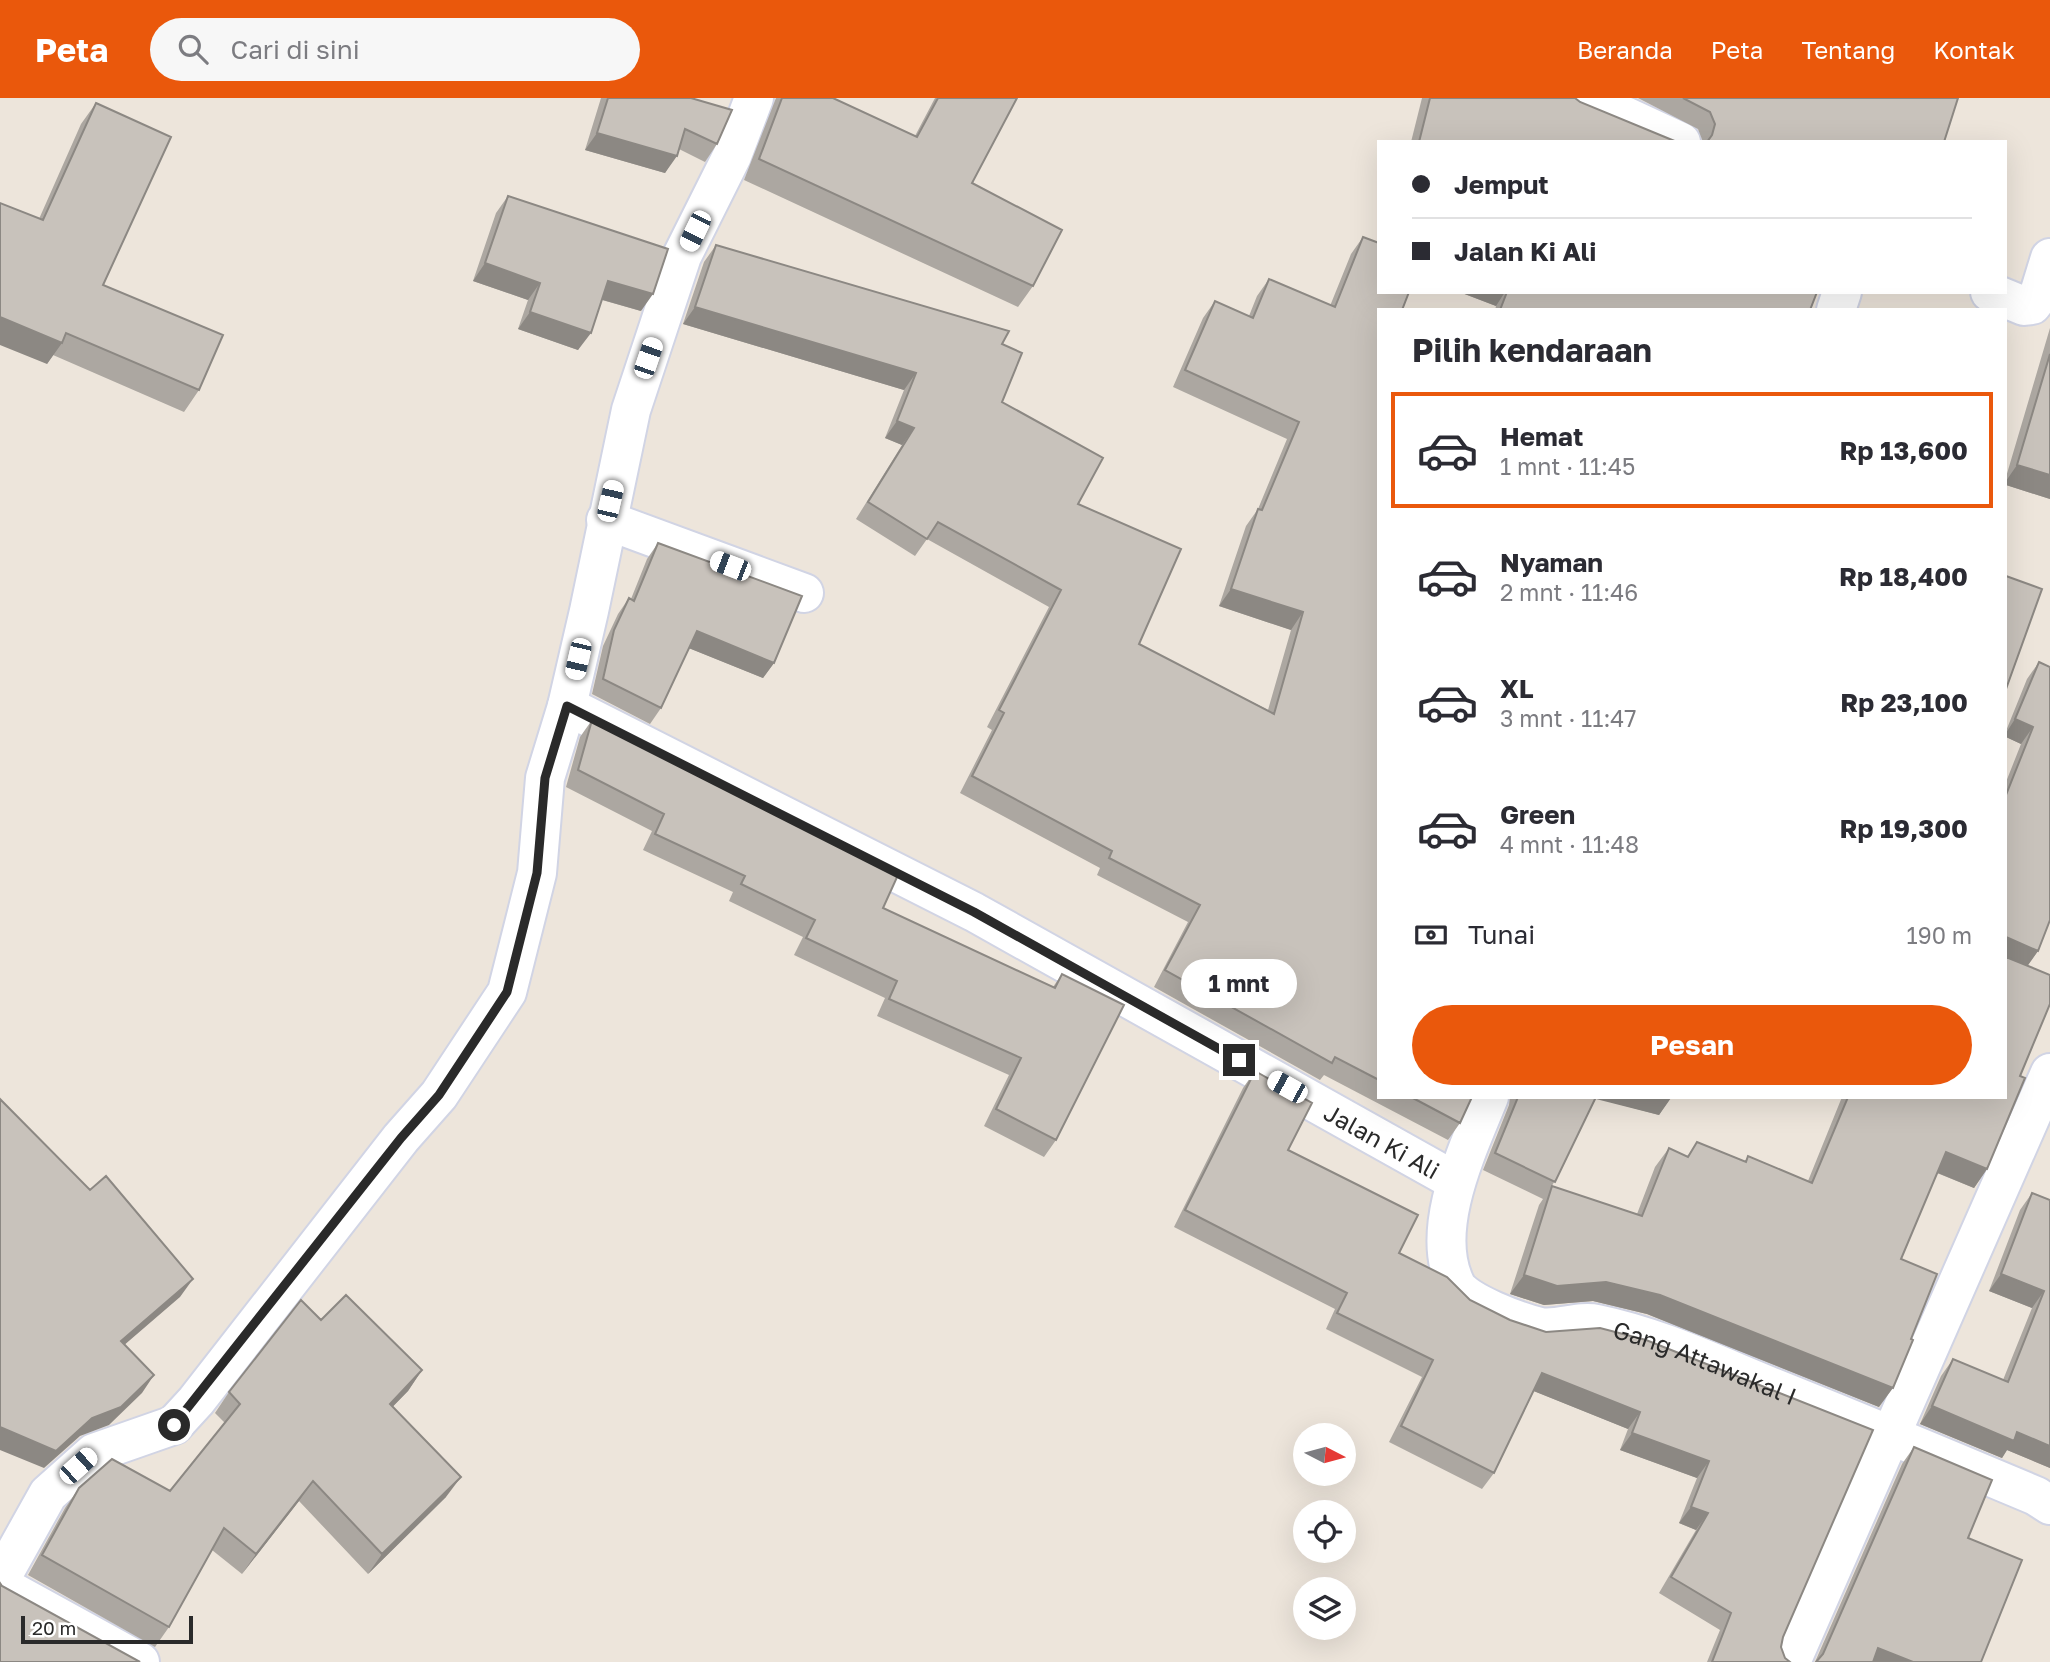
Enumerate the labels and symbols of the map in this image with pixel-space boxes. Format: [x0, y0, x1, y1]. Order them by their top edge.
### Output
car [677, 208, 714, 254]
car [632, 335, 665, 381]
car [596, 478, 625, 524]
car [707, 549, 754, 583]
car [564, 636, 593, 682]
callout: 1 mnt [1181, 958, 1297, 1007]
route end [1223, 1044, 1255, 1076]
car [1264, 1068, 1311, 1106]
street label: Jalan Ki Ali [1320, 1097, 1445, 1184]
street label: Gang Attawakal I [1610, 1314, 1801, 1410]
route start [158, 1409, 190, 1441]
north arrow [1293, 1423, 1356, 1486]
car [56, 1444, 101, 1488]
scale bar [21, 1613, 192, 1645]

